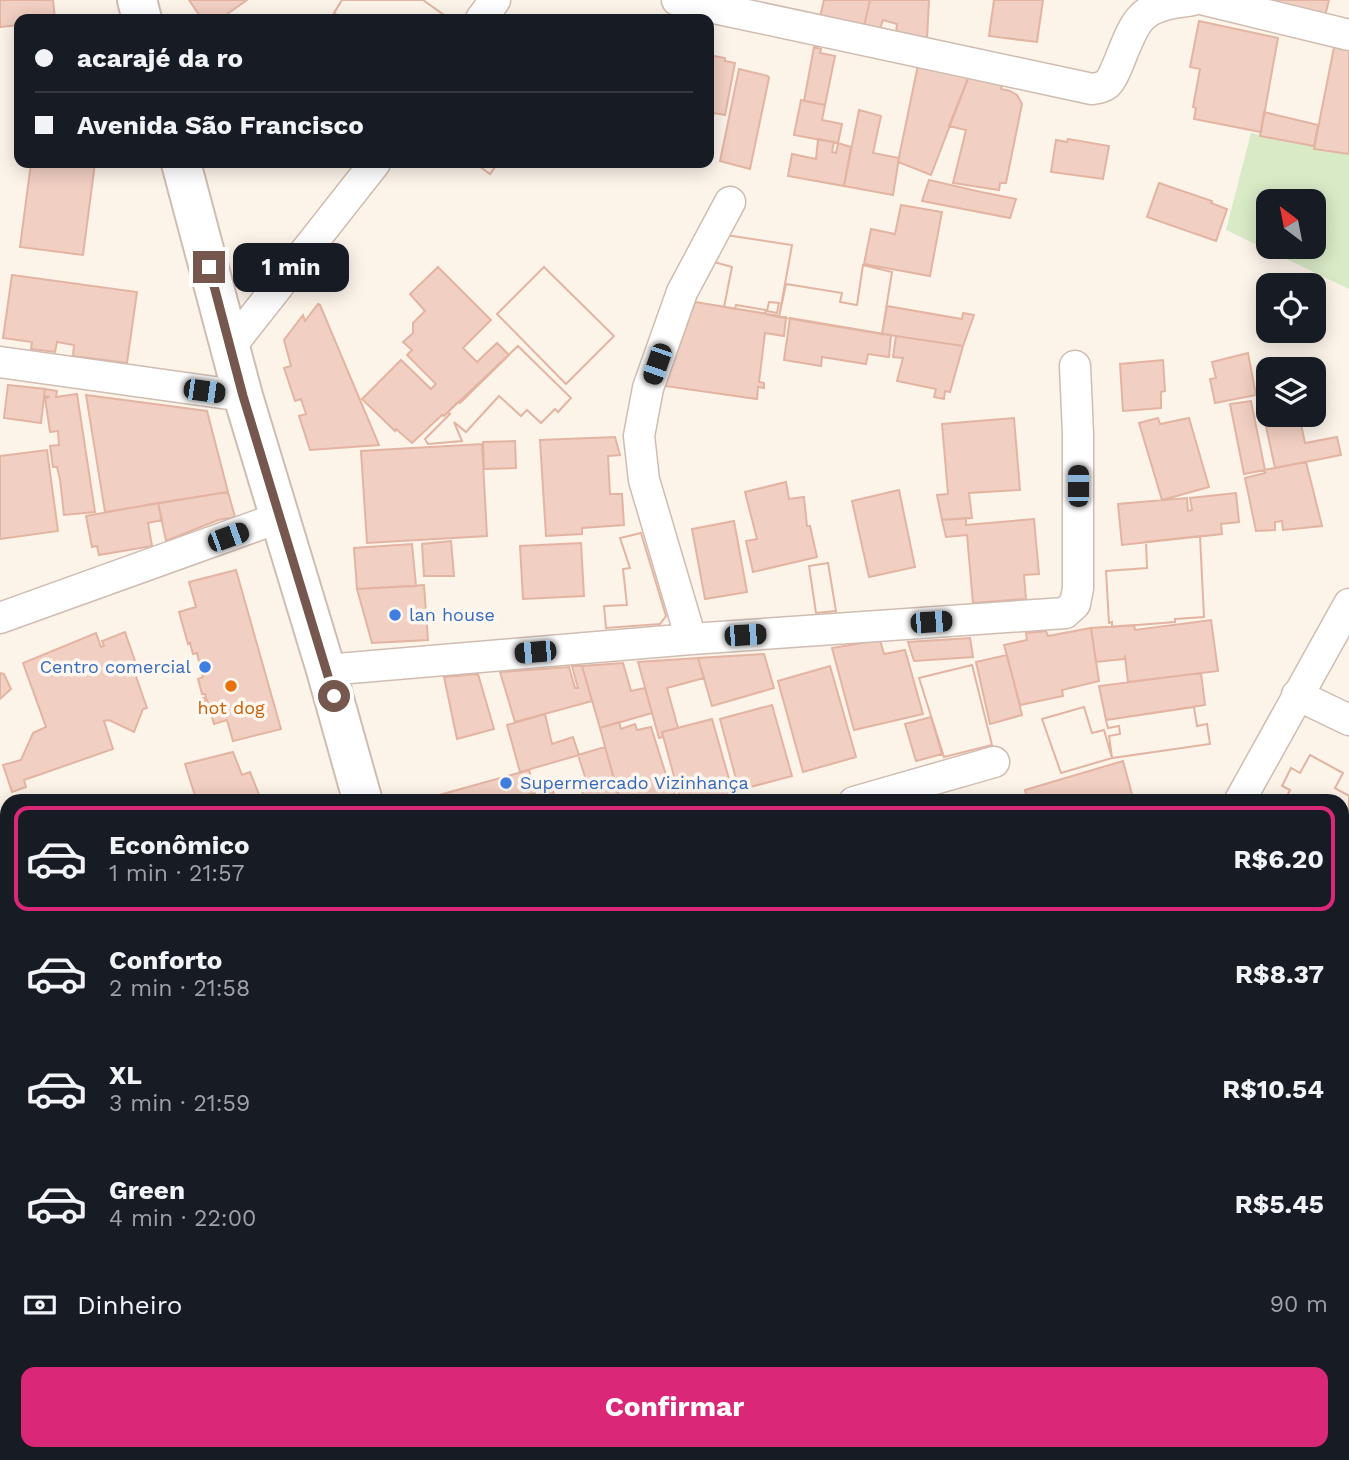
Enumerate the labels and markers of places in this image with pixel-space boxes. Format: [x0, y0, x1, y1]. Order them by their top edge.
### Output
place label: lan house [409, 604, 495, 625]
marker: lan house [387, 607, 403, 623]
place label: Centro comercial [40, 656, 191, 677]
marker: Centro comercial [197, 659, 213, 675]
marker: hot dog [223, 678, 239, 694]
place label: hot dog [197, 697, 265, 718]
place label: Supermercado Vizinhança [520, 772, 749, 793]
marker: Supermercado Vizinhança [498, 775, 514, 791]

